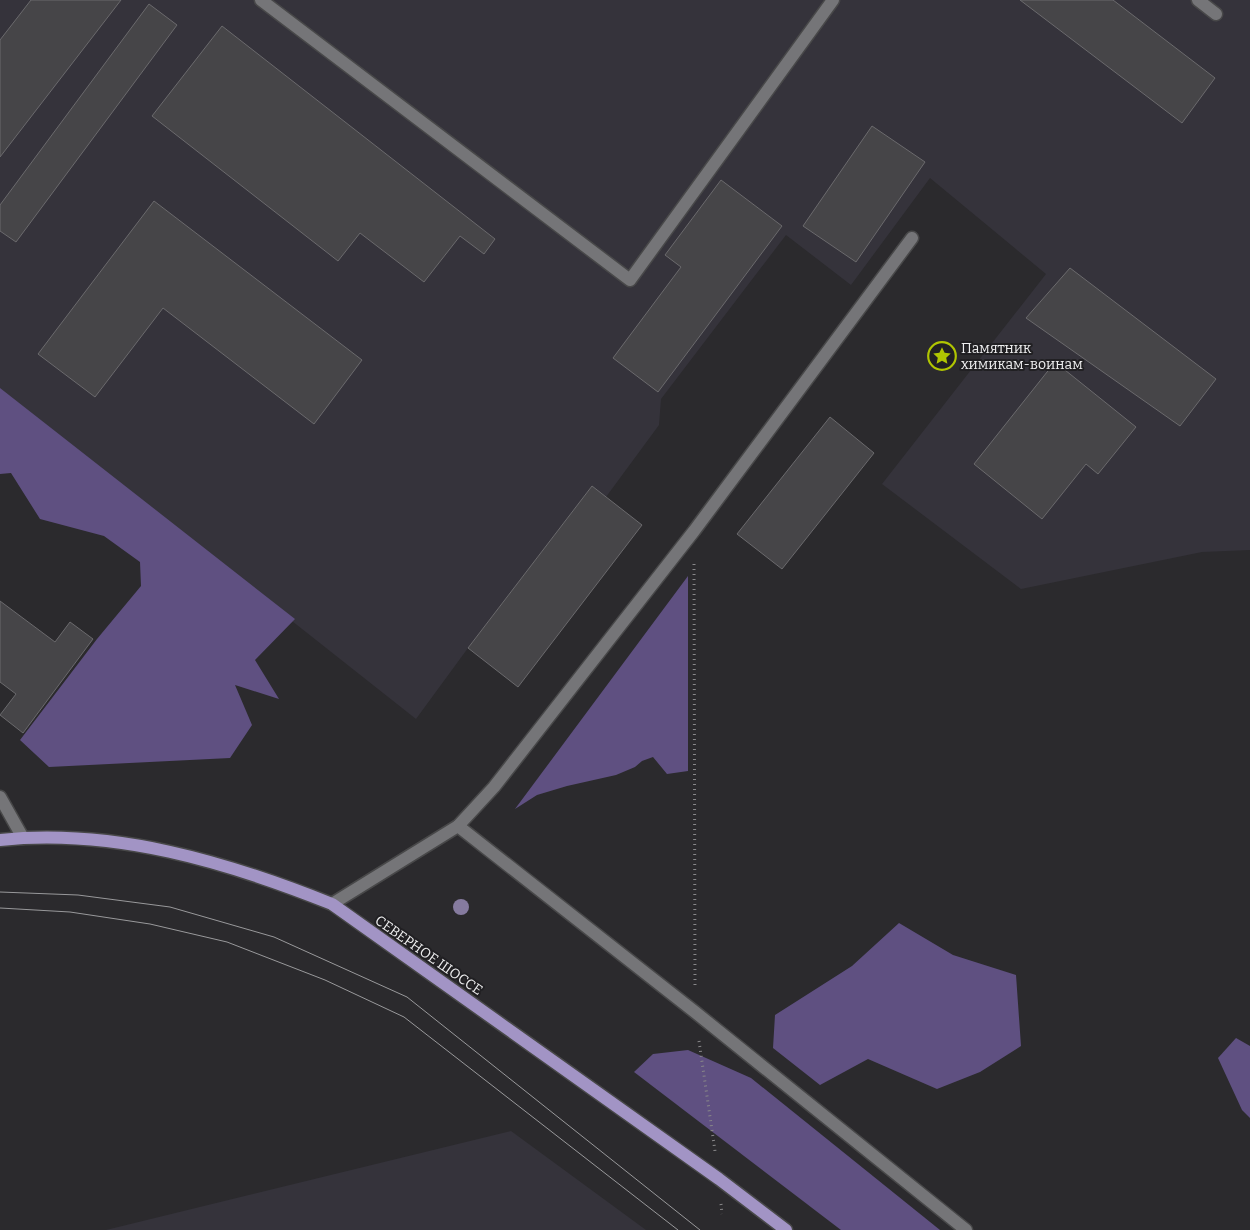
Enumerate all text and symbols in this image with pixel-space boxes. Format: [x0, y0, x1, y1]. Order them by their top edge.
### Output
place label: Памятник химикам-воинам [961, 340, 1083, 373]
place icon: Памятник химикам-воинам [927, 341, 957, 371]
street label: СЕВЕРНОЕ ШОССЕ [372, 912, 486, 999]

